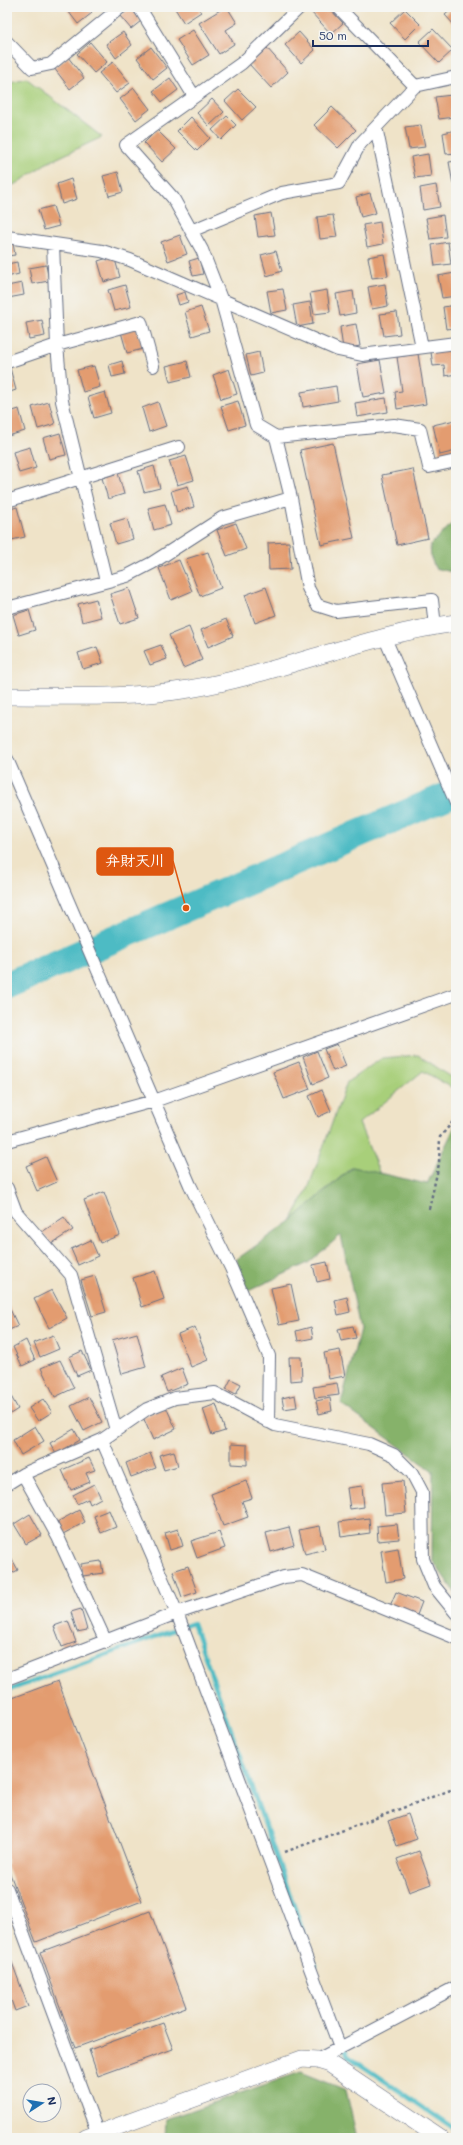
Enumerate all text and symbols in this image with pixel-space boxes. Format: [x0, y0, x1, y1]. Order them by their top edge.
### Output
scale bar [313, 22, 428, 48]
text: 50 m [319, 27, 347, 43]
callout: 弁財天川 [97, 848, 173, 875]
text: 弁財天川 [105, 850, 165, 870]
north arrow [22, 2083, 62, 2123]
text: N [44, 2095, 60, 2106]

